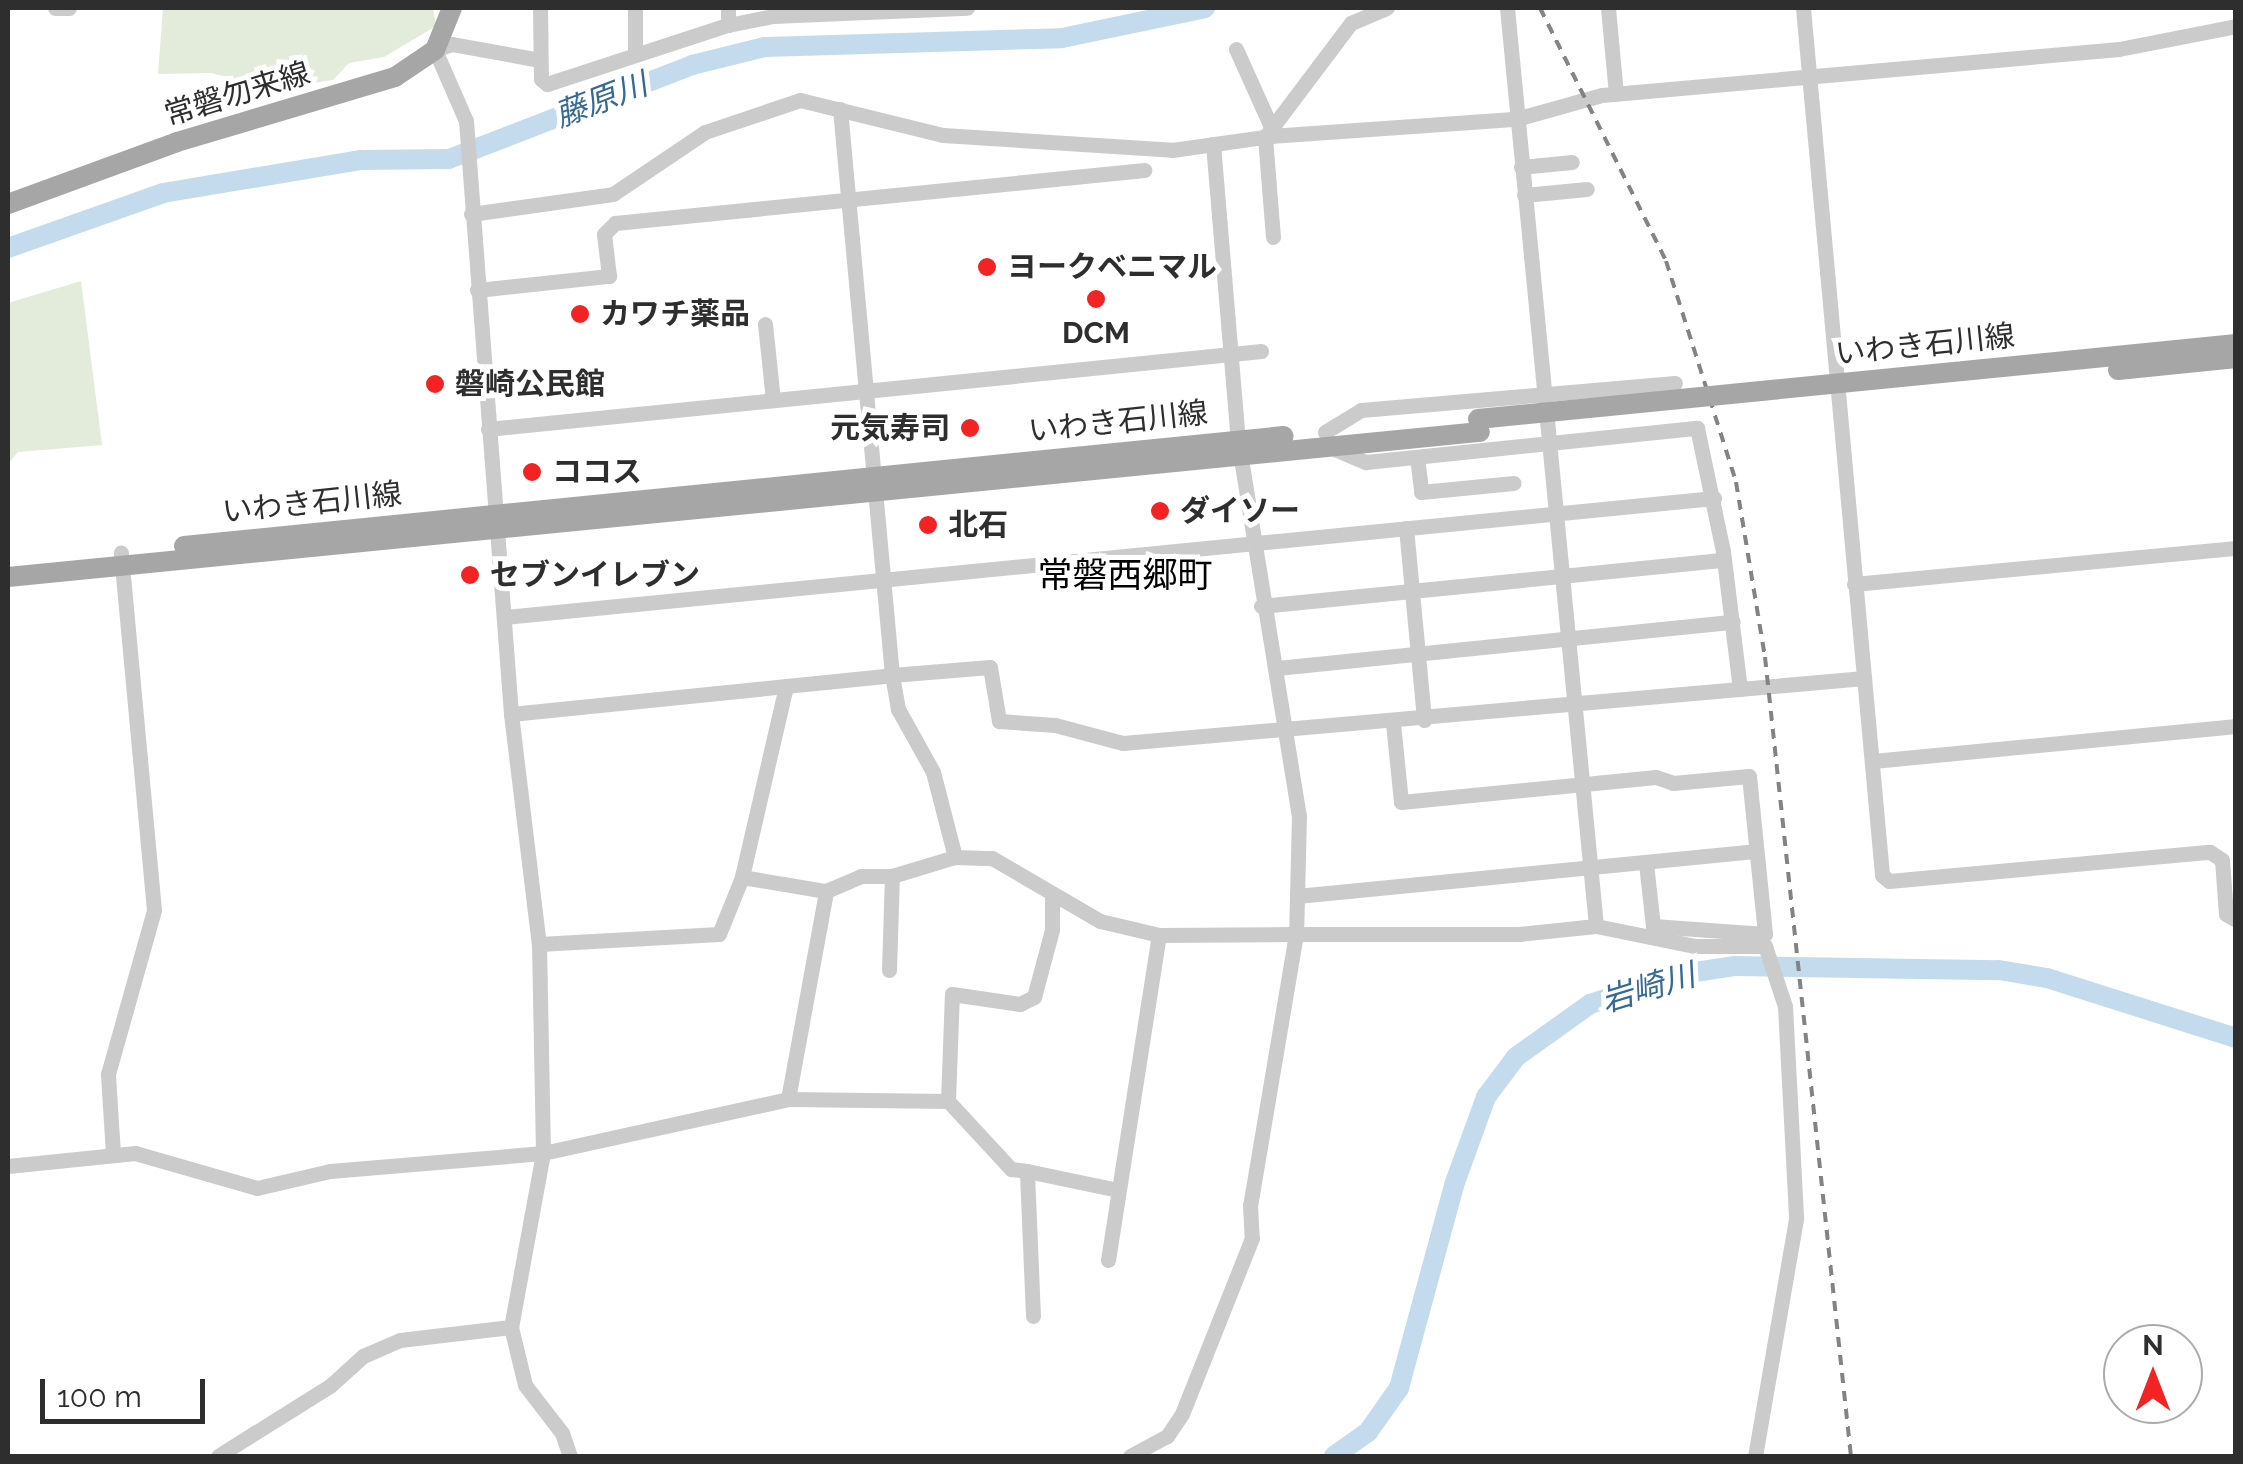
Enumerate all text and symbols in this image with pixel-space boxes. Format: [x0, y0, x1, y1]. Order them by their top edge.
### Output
street label: 常磐勿来線 [160, 55, 314, 133]
water label: 藤原川 [549, 65, 653, 135]
place label: ヨークベニマル [1007, 249, 1217, 285]
marker: ヨークベニマル [976, 256, 998, 278]
marker: DCM [1085, 288, 1107, 310]
place label: カワチ薬品 [600, 296, 750, 332]
marker: カワチ薬品 [569, 303, 591, 325]
place label: DCM [1062, 315, 1130, 351]
street label: いわき石川線 [1834, 318, 2016, 372]
place label: 磐崎公民館 [455, 366, 605, 402]
marker: 磐崎公民館 [424, 373, 446, 395]
street label: いわき石川線 [1027, 395, 1209, 449]
place label: 元気寿司 [830, 410, 950, 446]
marker: 元気寿司 [959, 417, 981, 439]
place label: ココス [552, 454, 642, 490]
marker: ココス [521, 461, 543, 483]
street label: いわき石川線 [221, 476, 403, 530]
place label: ダイソー [1180, 493, 1300, 529]
marker: ダイソー [1149, 500, 1171, 522]
place label: 北石 [948, 507, 1008, 543]
marker: 北石 [917, 514, 939, 536]
district label: 常磐西郷町 [1038, 554, 1212, 596]
place label: セブンイレブン [490, 557, 700, 593]
marker: セブンイレブン [459, 564, 481, 586]
water label: 岩崎川 [1596, 956, 1700, 1020]
north arrow [2103, 1324, 2203, 1424]
text: N [2142, 1329, 2164, 1362]
scale bar [45, 1359, 210, 1421]
text: 100 m [57, 1379, 142, 1414]

